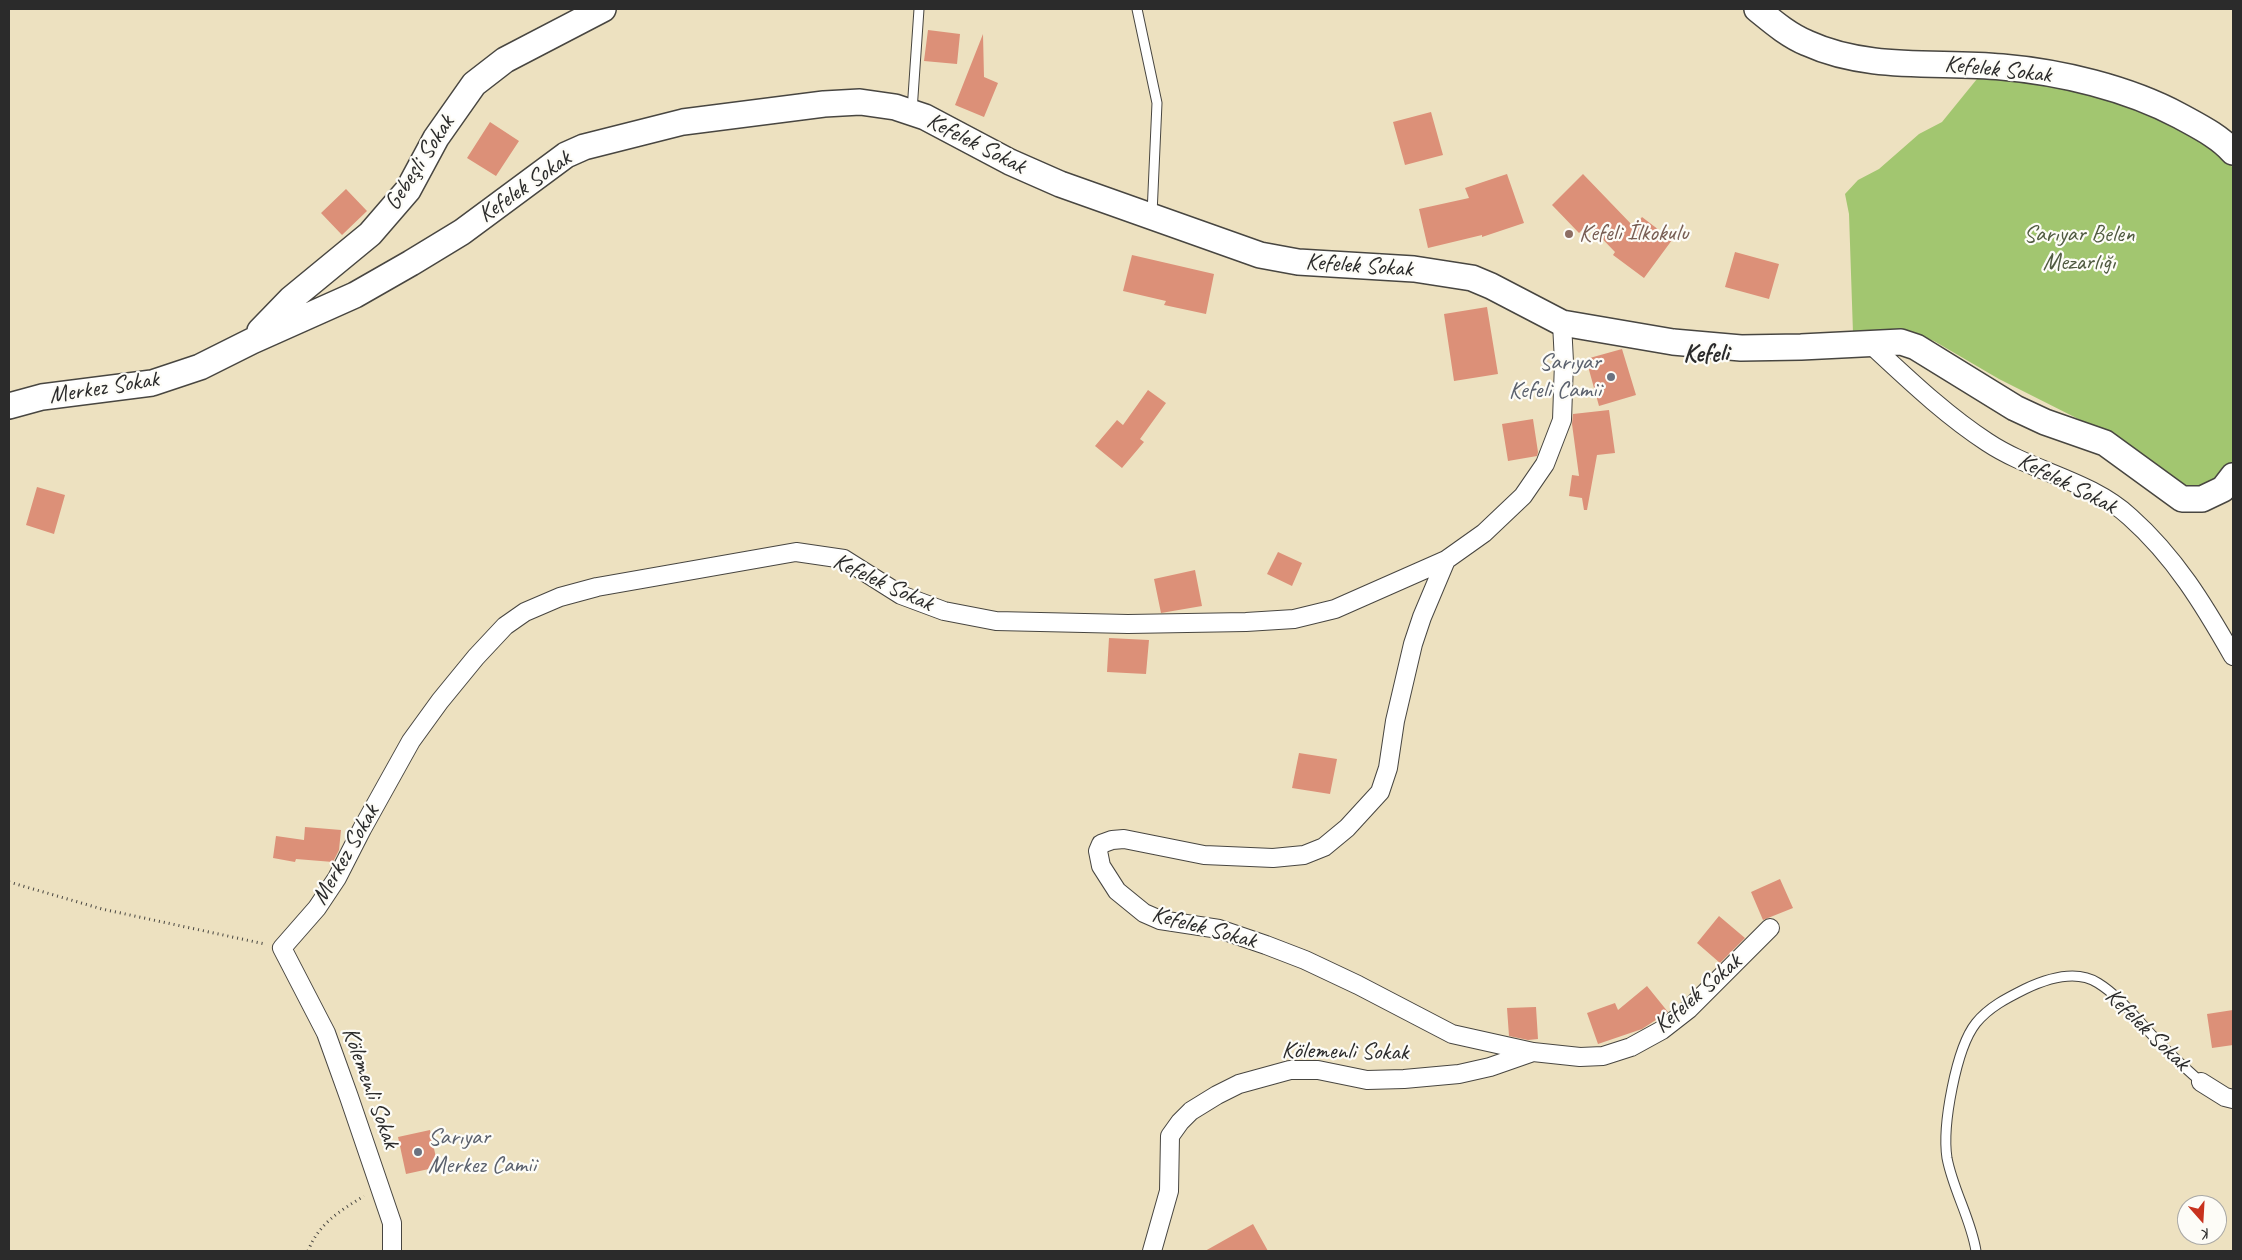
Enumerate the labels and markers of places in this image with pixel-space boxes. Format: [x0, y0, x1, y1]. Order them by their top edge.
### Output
place label: Kefeli İlkokulu [1579, 220, 1688, 248]
marker: Kefeli İlkokulu [1563, 228, 1575, 240]
place label: Sarıyar Kefeli Camii [1509, 349, 1601, 405]
marker: Sarıyar Kefeli Camii [1605, 371, 1617, 383]
place label: Sarıyar Merkez Camii [428, 1124, 536, 1180]
marker: Sarıyar Merkez Camii [412, 1146, 424, 1158]

